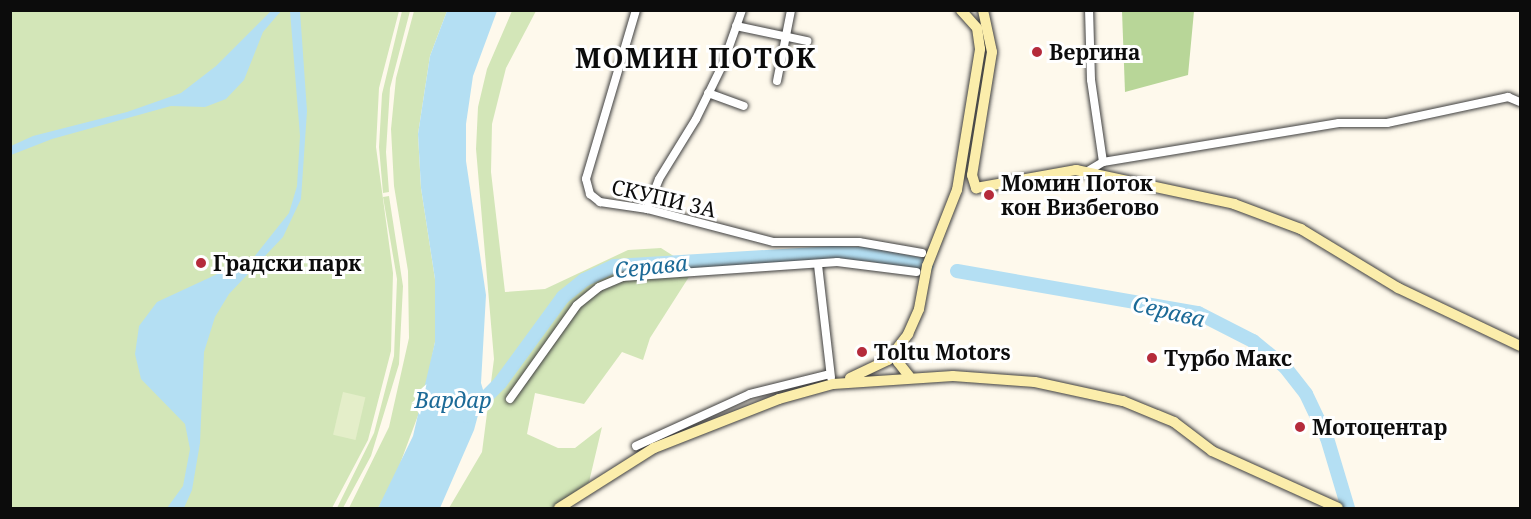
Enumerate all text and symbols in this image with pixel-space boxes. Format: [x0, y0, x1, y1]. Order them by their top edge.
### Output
place label: Вергина [1049, 39, 1140, 65]
district label: МОМИН ПОТОК [575, 42, 817, 74]
marker: Вергина [1030, 45, 1044, 59]
place label: Момин Поток кон Визбегово [1001, 170, 1159, 220]
street label: СКУПИ 3А [609, 174, 719, 222]
marker: Момин Поток кон Визбегово [982, 188, 996, 202]
water label: Серава [613, 249, 689, 283]
place label: Градски парк [213, 250, 361, 276]
marker: Градски парк [194, 256, 208, 270]
water label: Серава [1130, 290, 1208, 332]
place label: Toltu Motors [874, 339, 1011, 365]
marker: Toltu Motors [855, 345, 869, 359]
place label: Турбо Макс [1164, 345, 1292, 371]
marker: Турбо Макс [1145, 351, 1159, 365]
water label: Вардар [414, 387, 492, 413]
place label: Мотоцентар [1312, 414, 1447, 440]
marker: Мотоцентар [1293, 420, 1307, 434]

